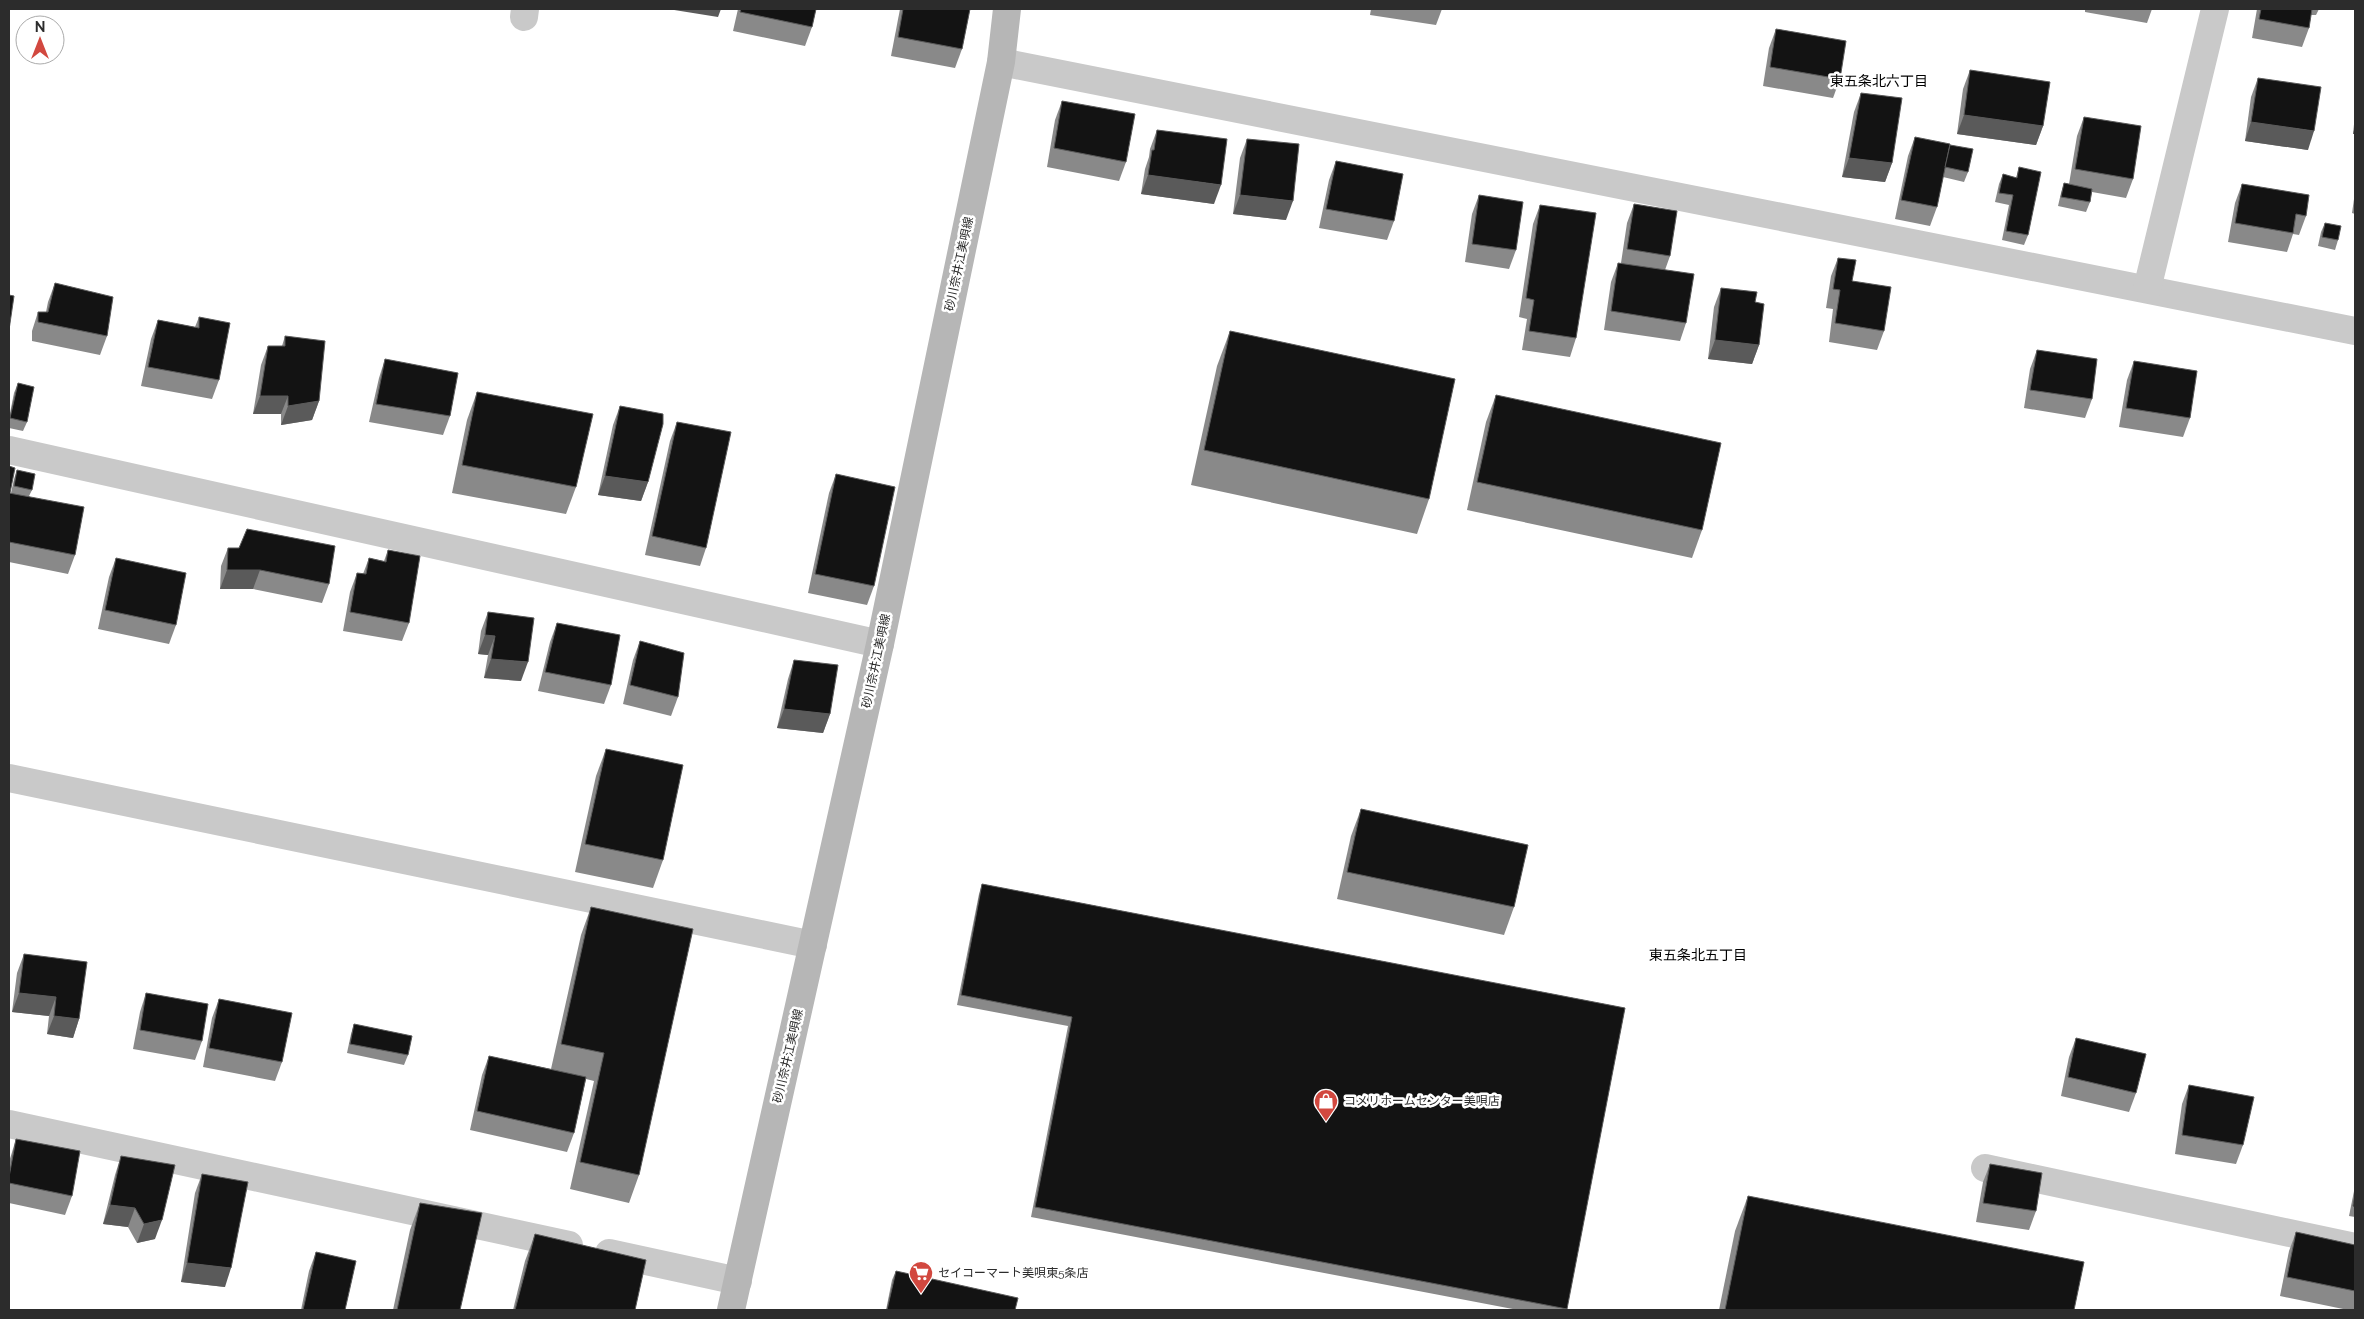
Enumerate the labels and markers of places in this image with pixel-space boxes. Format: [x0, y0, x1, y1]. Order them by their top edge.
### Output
shop icon: コメリホームセンター美唄店 [1313, 1088, 1339, 1122]
place label: コメリホームセンター美唄店 [1344, 1094, 1500, 1108]
supermarket icon: セイコーマート美唄東5条店 [908, 1260, 934, 1294]
place label: セイコーマート美唄東5条店 [938, 1266, 1089, 1280]

